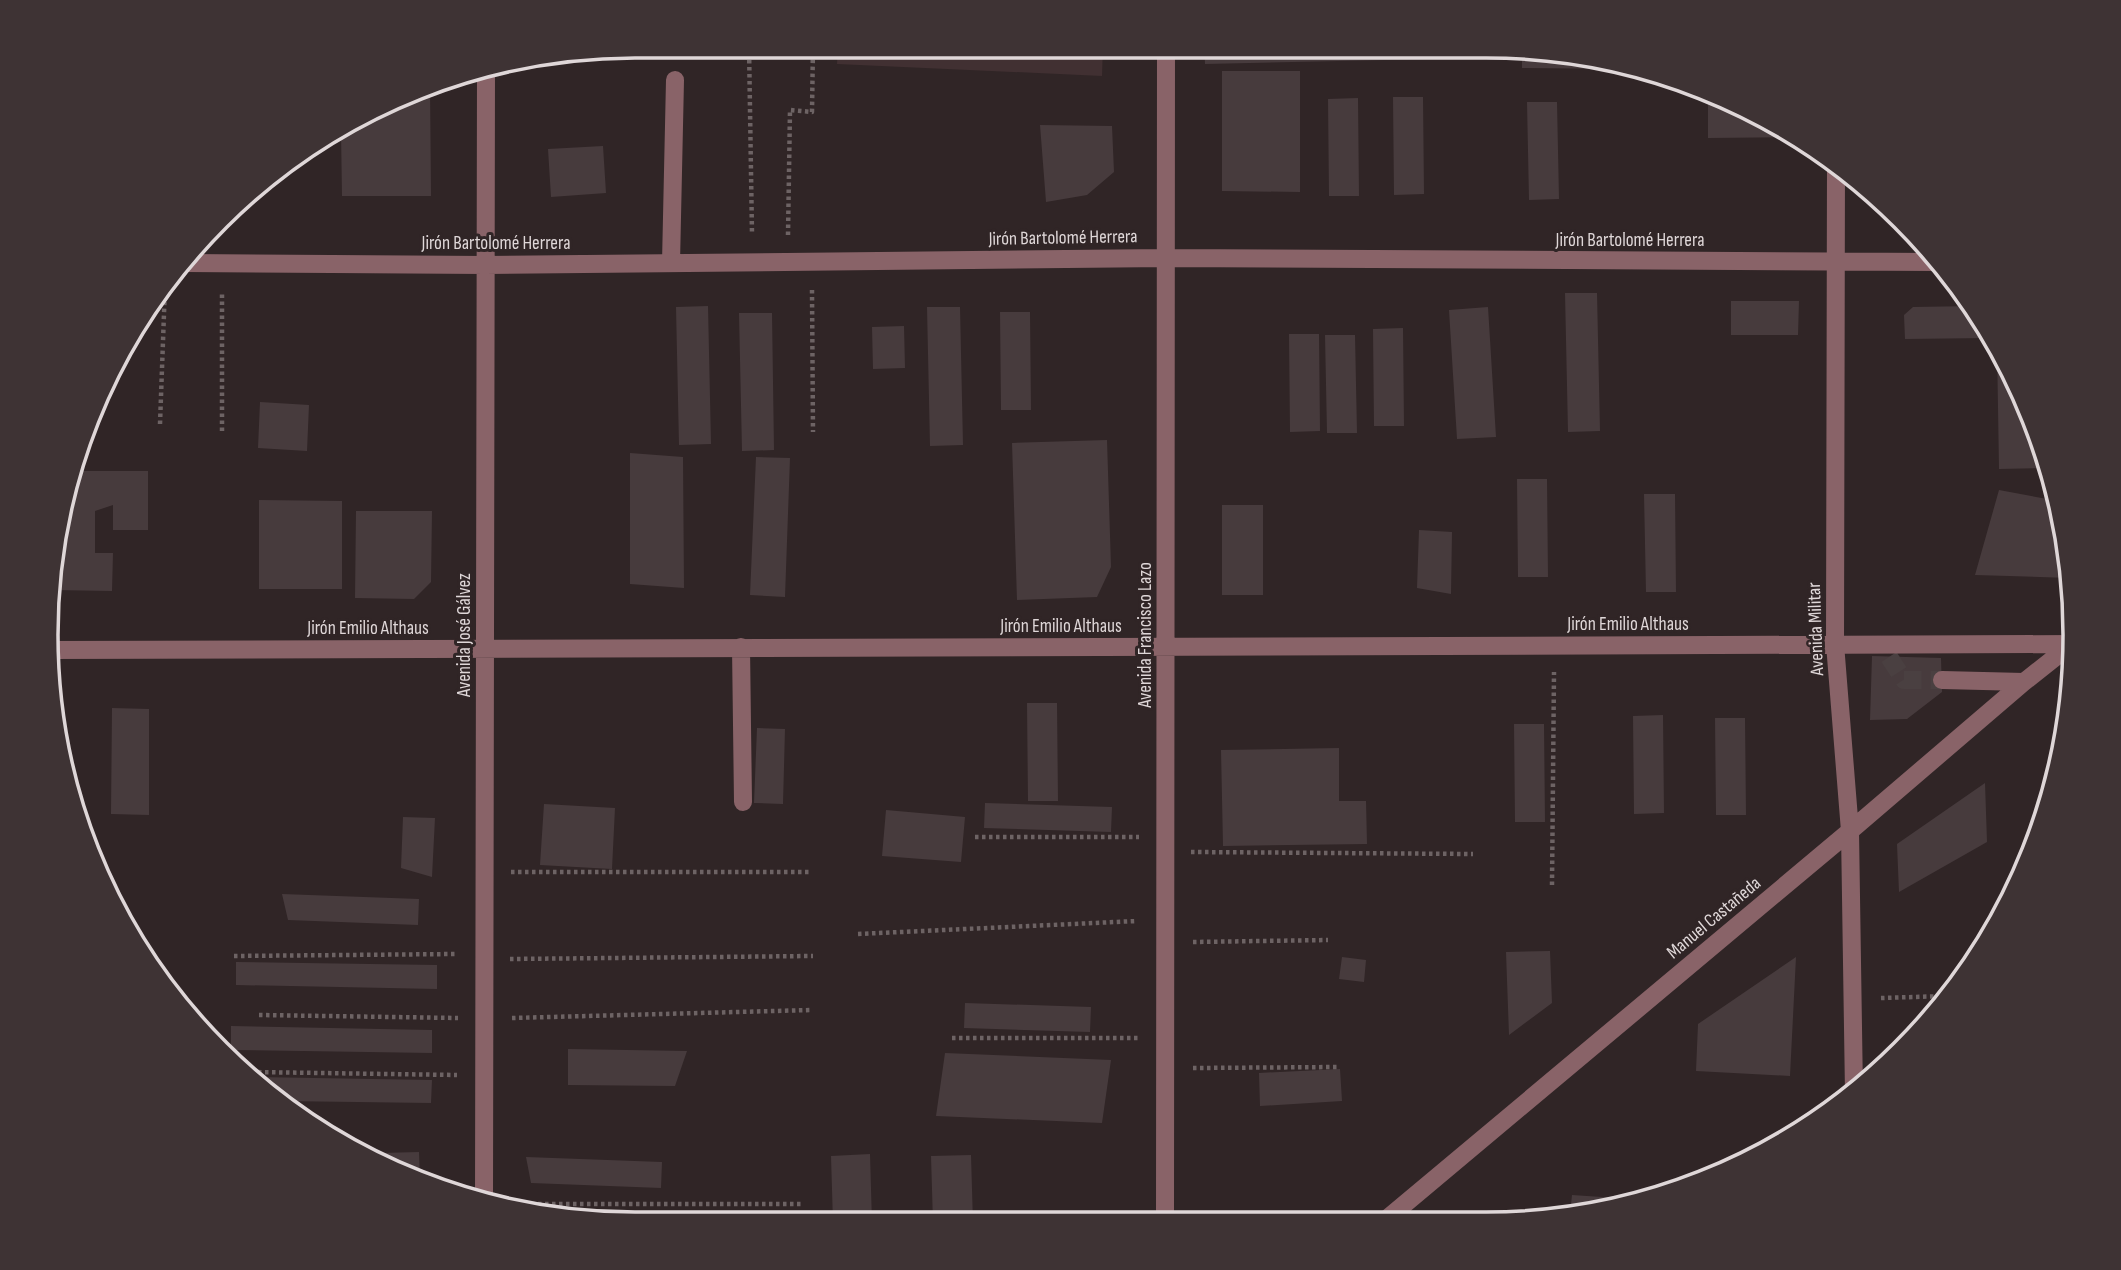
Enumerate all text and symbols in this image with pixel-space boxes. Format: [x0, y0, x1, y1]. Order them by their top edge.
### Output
street label: Jirón Bartolomé Herrera [987, 225, 1138, 251]
street label: Jirón Bartolomé Herrera [1555, 229, 1704, 252]
street label: Jirón Bartolomé Herrera [421, 232, 570, 255]
street label: Avenida Francisco Lazo [1134, 562, 1157, 709]
street label: Avenida José Gálvez [453, 573, 476, 698]
street label: Avenida Militar [1803, 581, 1829, 677]
street label: Jirón Emilio Althaus [1566, 613, 1689, 636]
street label: Jirón Emilio Althaus [999, 615, 1122, 638]
street label: Jirón Emilio Althaus [306, 617, 429, 640]
street label: Manuel Castañeda [1662, 872, 1766, 964]

